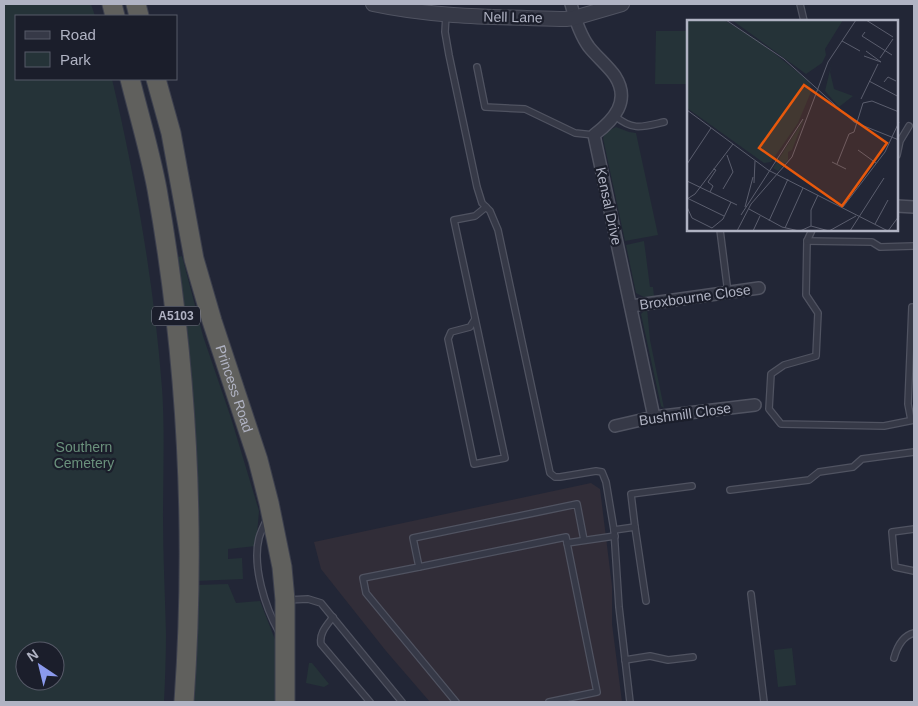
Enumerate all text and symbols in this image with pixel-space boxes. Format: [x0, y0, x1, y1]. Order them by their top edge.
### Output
street label: Nell Lane [483, 8, 543, 26]
legend [15, 15, 178, 80]
inset map [687, 20, 898, 231]
text: Road [60, 26, 96, 43]
text: Park [60, 51, 91, 68]
street label: Kensal Drive [593, 166, 625, 247]
street label: Broxbourne Close [638, 281, 752, 313]
road number: A5103 [152, 306, 200, 326]
street label: Princess Road [212, 343, 256, 434]
street label: Bushmill Close [638, 400, 732, 428]
park label: Southern Cemetery [54, 439, 114, 471]
north arrow [15, 641, 65, 691]
text: N [24, 646, 41, 665]

